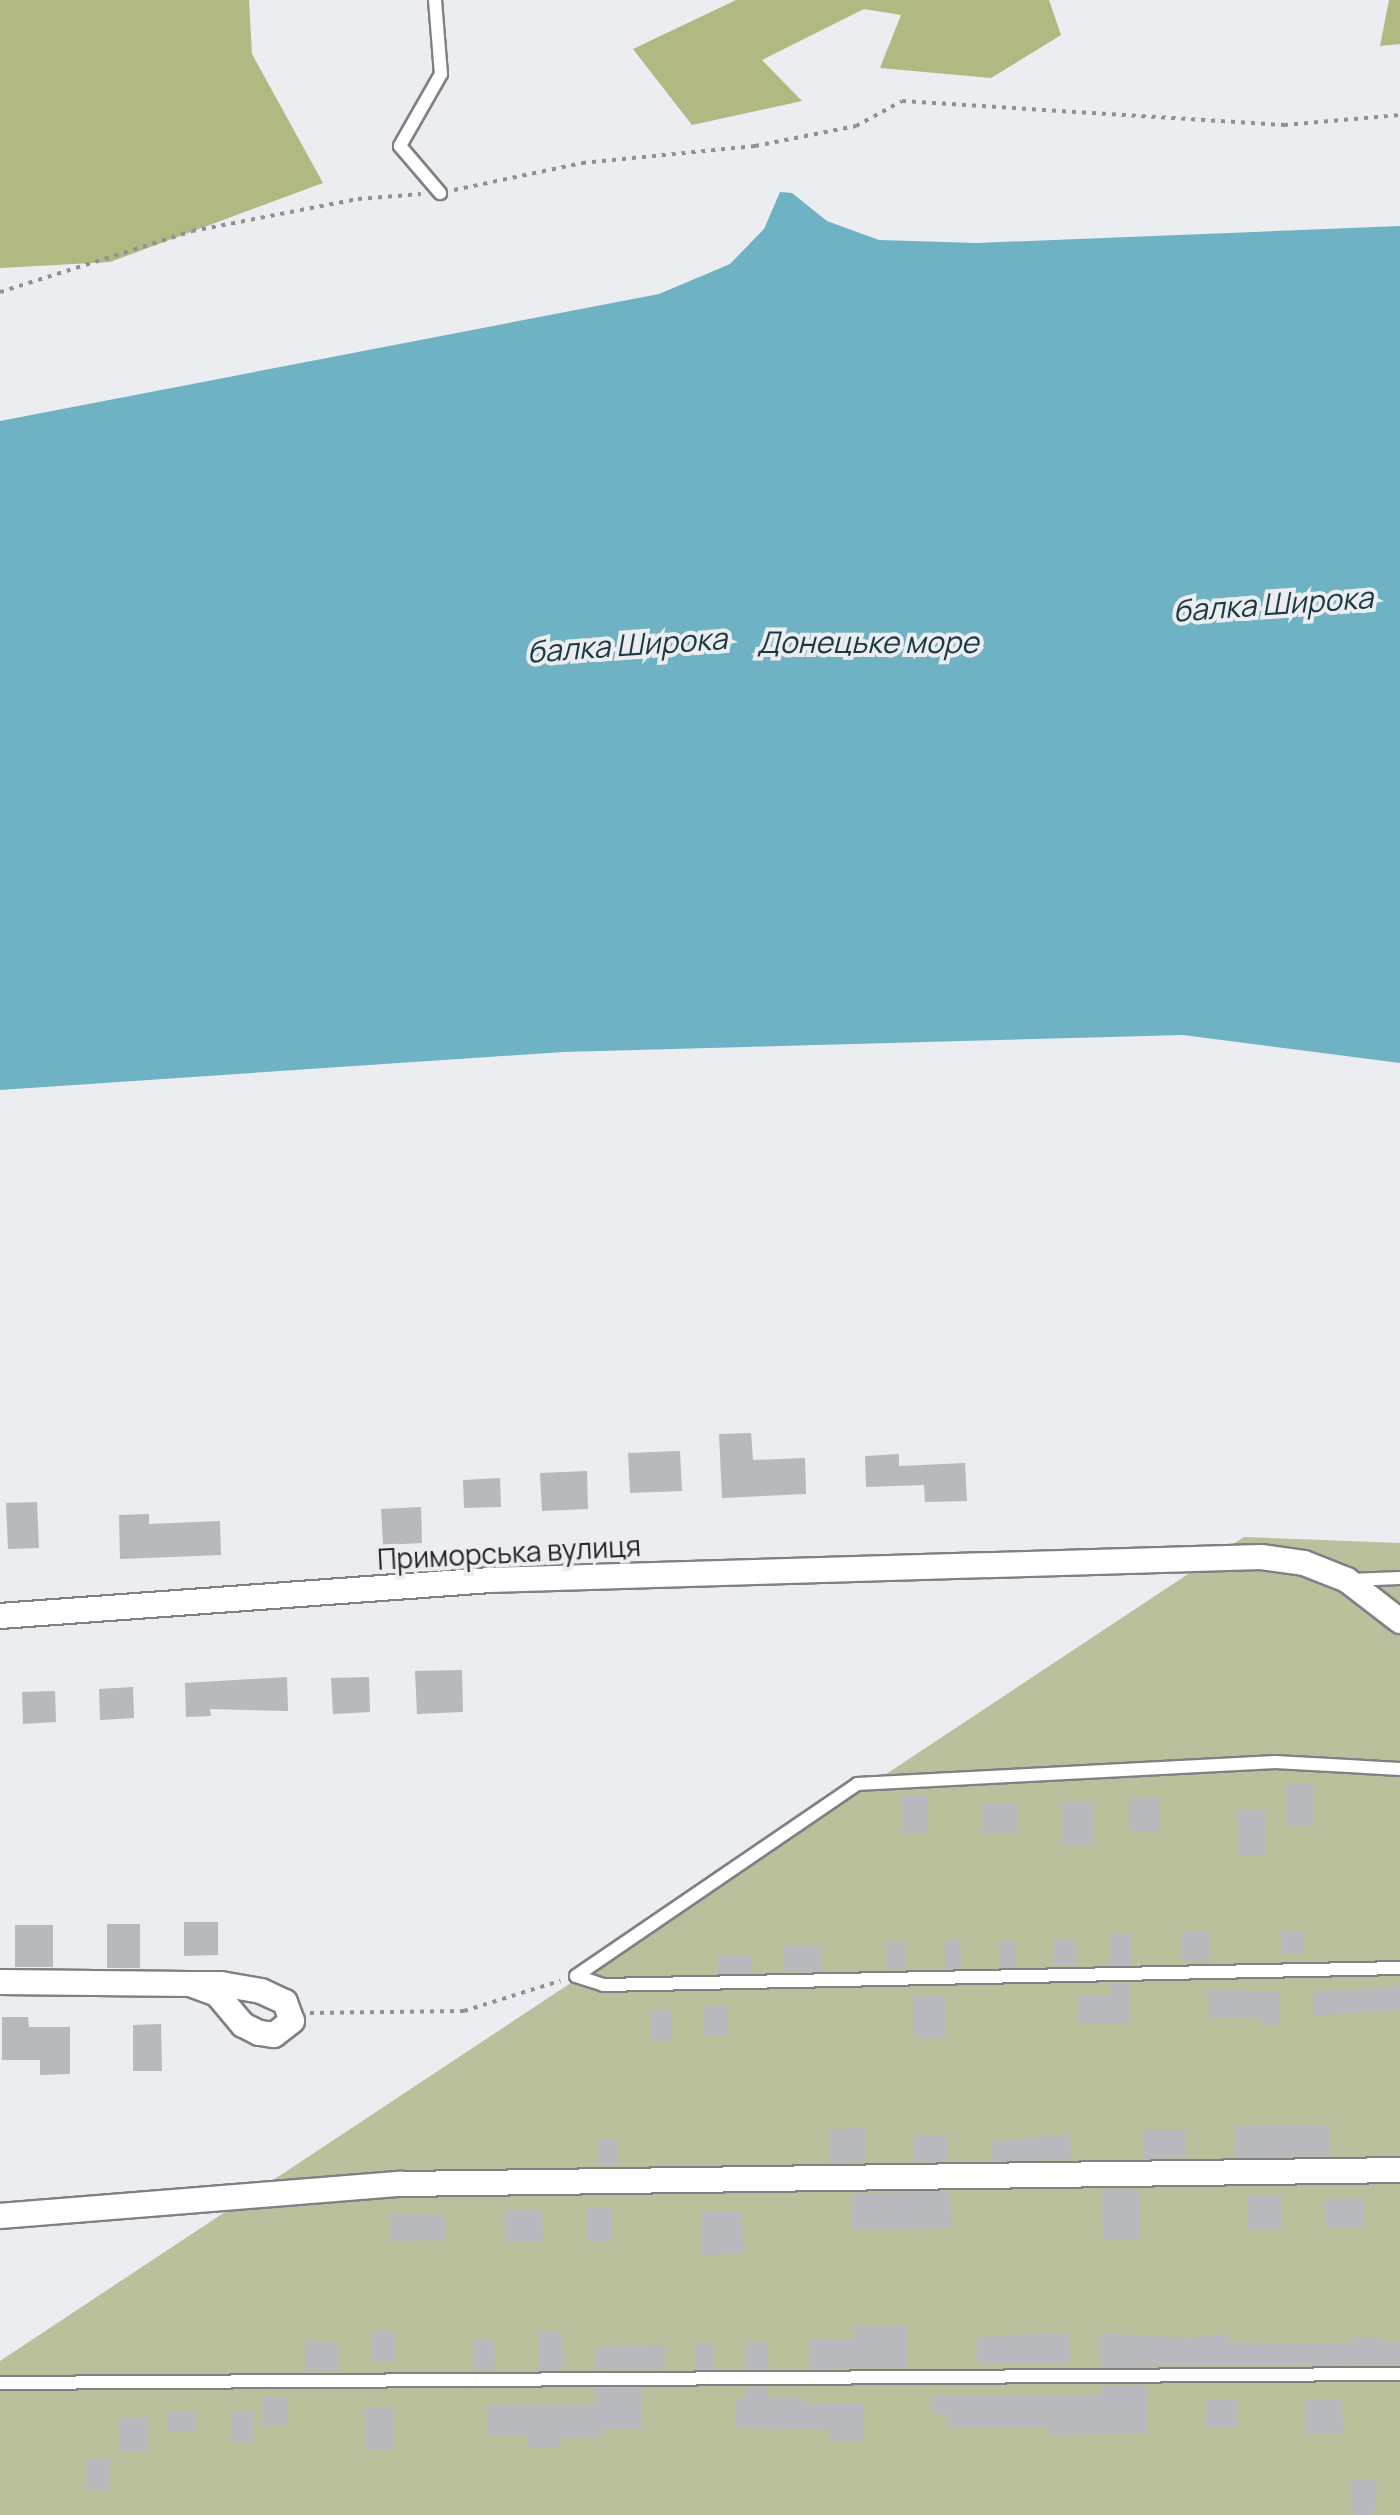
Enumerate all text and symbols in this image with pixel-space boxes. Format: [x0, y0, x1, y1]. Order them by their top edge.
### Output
water label: балка Широка [1172, 579, 1374, 629]
water label: балка Широка [526, 620, 728, 670]
water label: Донецьке море [757, 624, 979, 660]
street label: Приморська вулиця [376, 1528, 642, 1576]

